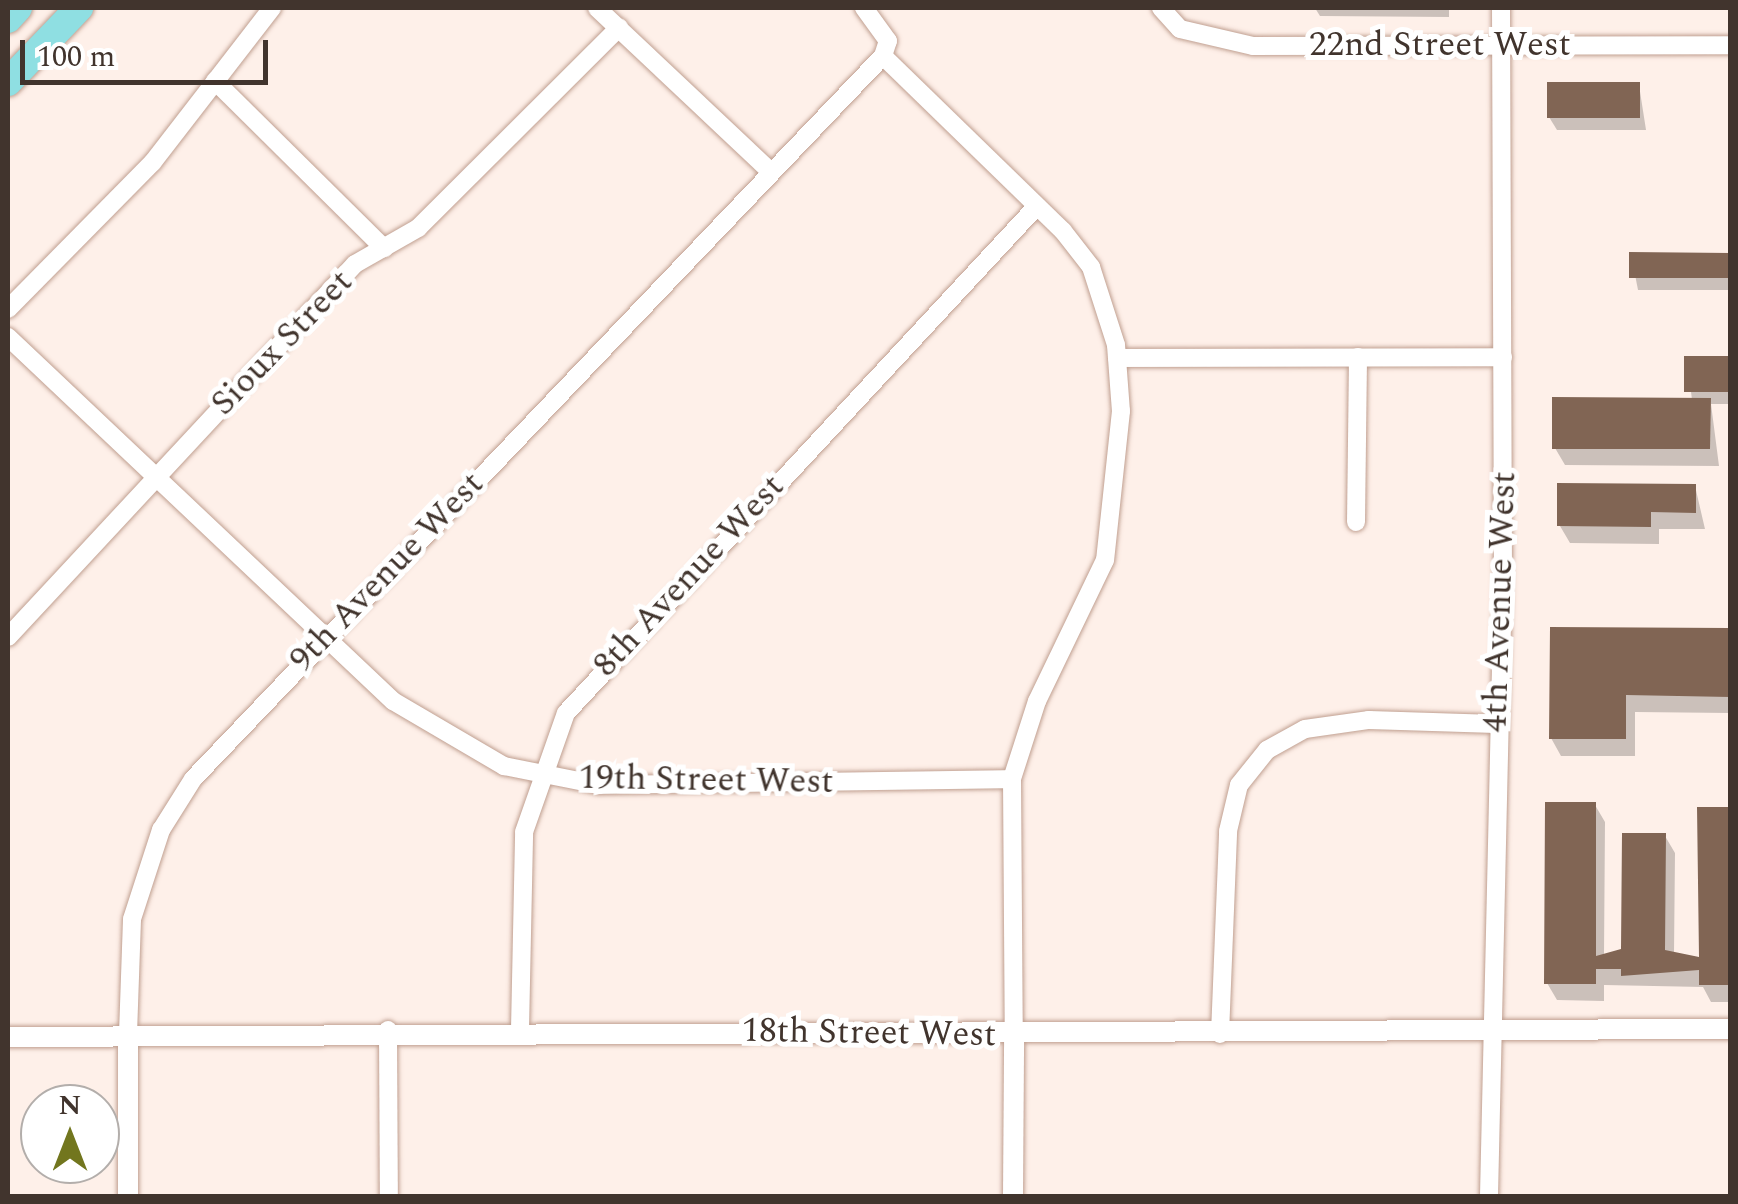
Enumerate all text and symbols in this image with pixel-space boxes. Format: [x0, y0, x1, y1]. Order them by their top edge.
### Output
scale bar [25, 20, 272, 82]
street label: 22nd Street West [1309, 24, 1571, 66]
text: 100 m [37, 34, 115, 80]
street label: Sioux Street [202, 262, 362, 424]
street label: 9th Avenue West [281, 464, 493, 680]
street label: 8th Avenue West [585, 466, 793, 686]
street label: 4th Avenue West [1474, 471, 1526, 733]
street label: 19th Street West [578, 757, 834, 803]
street label: 18th Street West [741, 1010, 997, 1056]
north arrow [20, 1084, 120, 1184]
text: N [59, 1084, 81, 1127]

